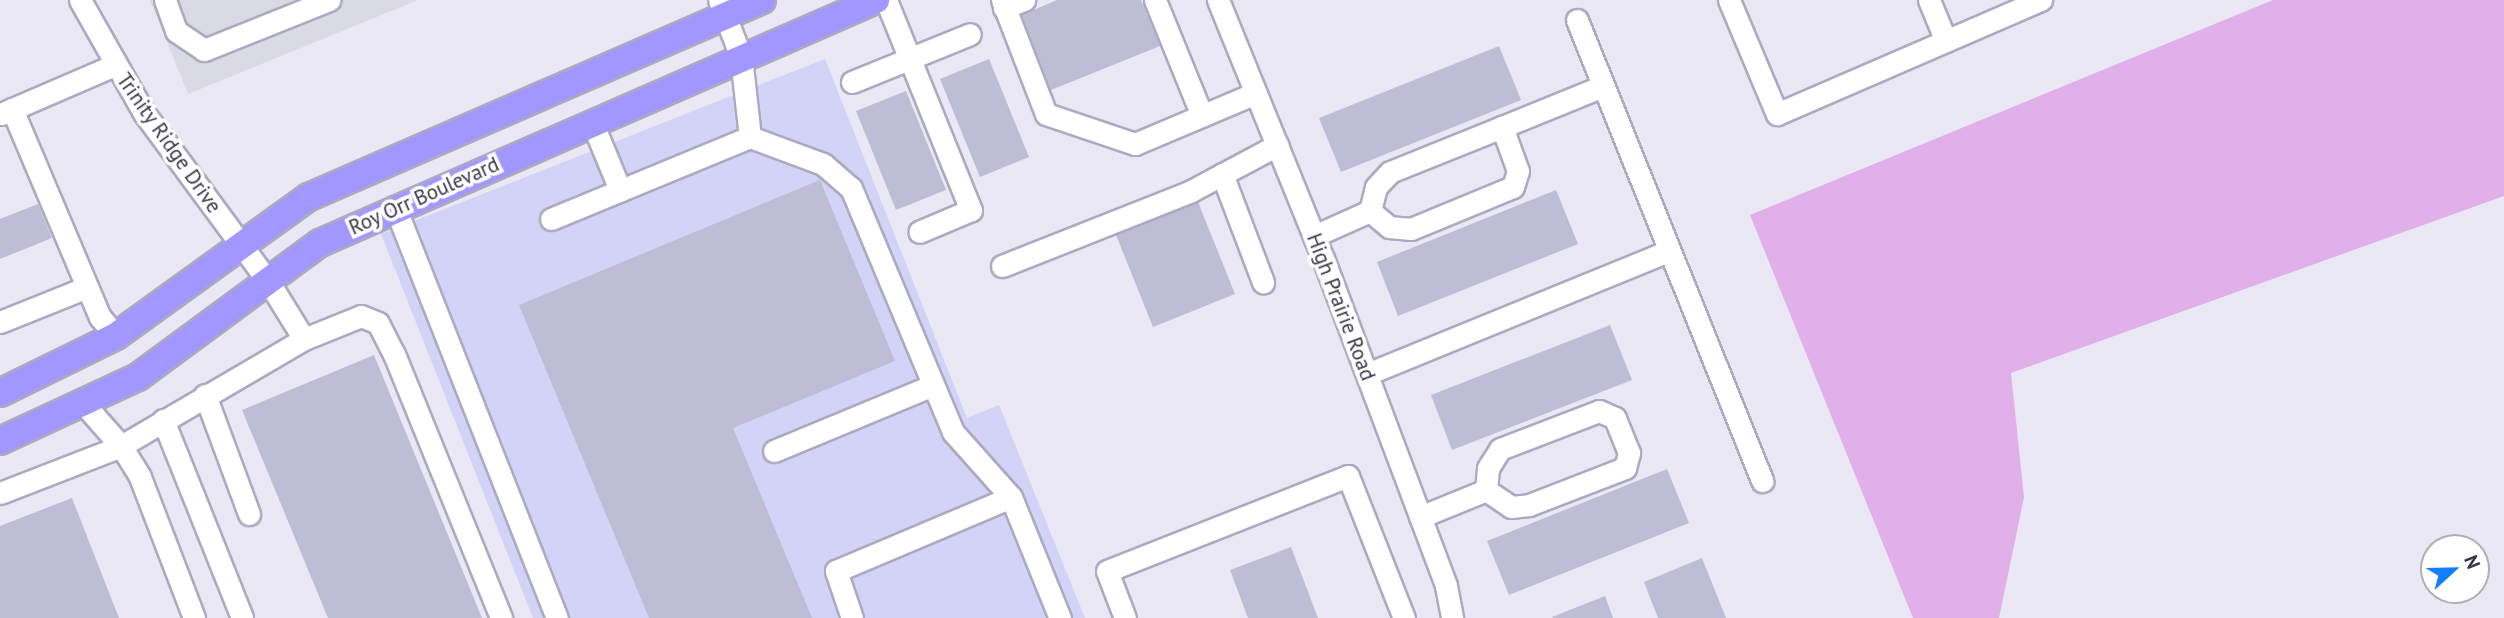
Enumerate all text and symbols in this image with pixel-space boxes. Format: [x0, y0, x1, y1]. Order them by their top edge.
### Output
street label: Trinity Ridge Drive [111, 68, 227, 218]
street label: Roy Orr Boulevard [345, 151, 503, 241]
street label: High Prairie Road [1301, 230, 1381, 384]
north arrow [2420, 534, 2490, 604]
text: N [2459, 552, 2486, 572]

